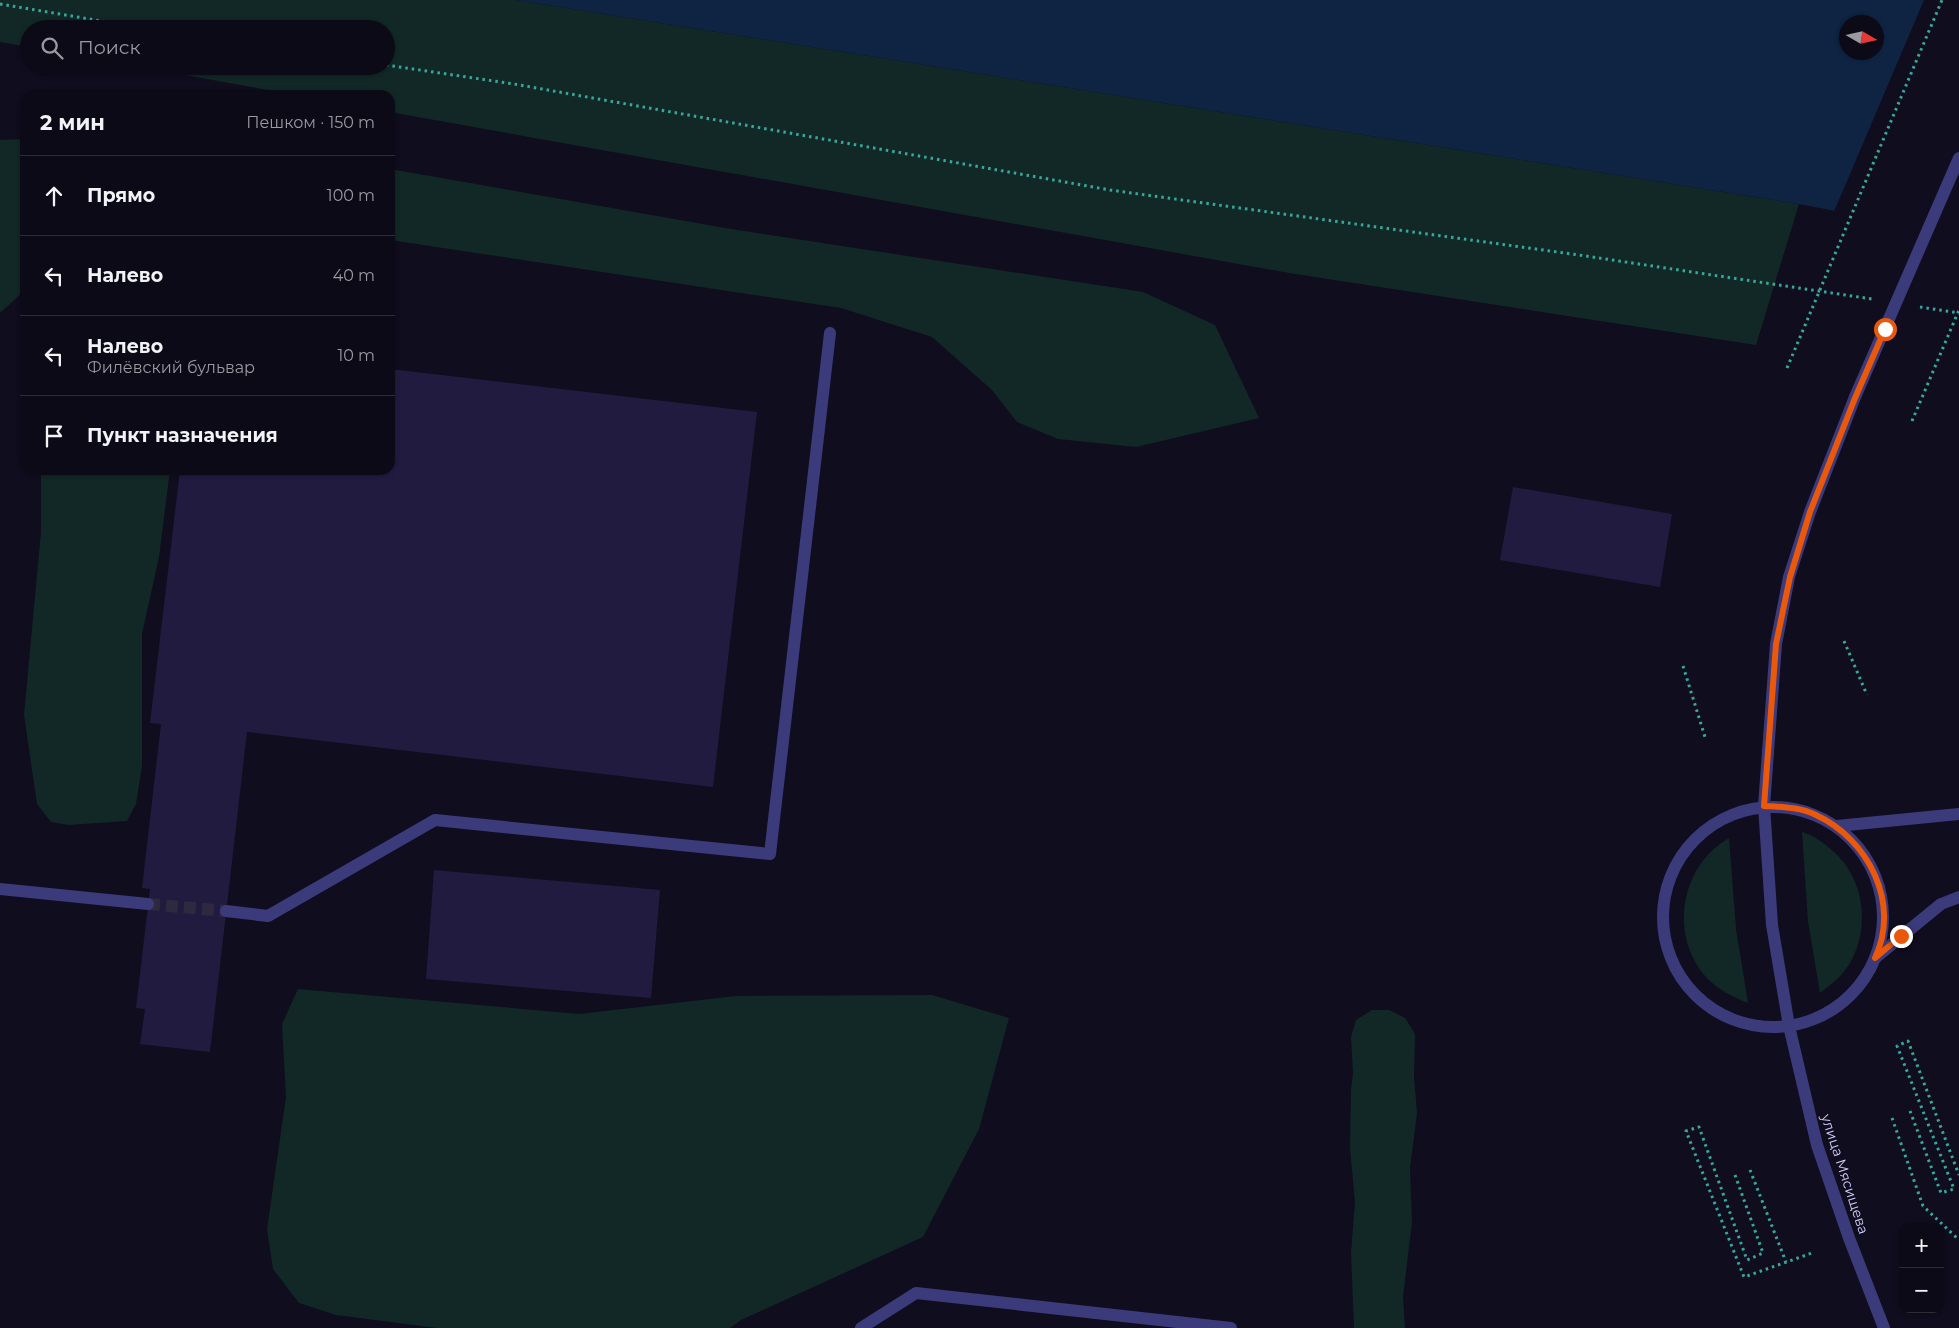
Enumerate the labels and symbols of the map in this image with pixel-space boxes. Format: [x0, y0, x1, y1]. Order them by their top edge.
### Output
north arrow [1839, 15, 1884, 60]
route start [1874, 318, 1897, 341]
route end [1890, 925, 1913, 948]
street label: улица Мясищева [1817, 1111, 1873, 1236]

